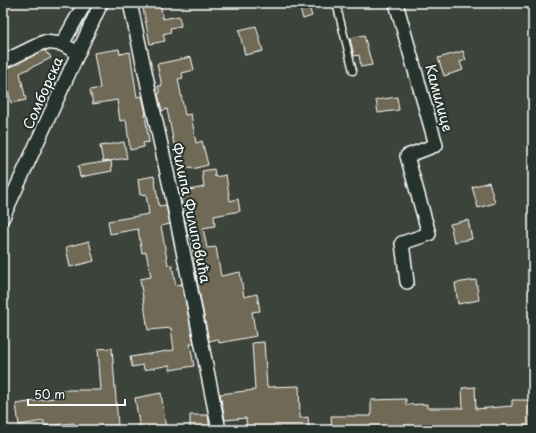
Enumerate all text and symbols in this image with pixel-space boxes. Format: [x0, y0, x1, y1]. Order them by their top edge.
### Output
street label: Сомборска [17, 53, 68, 133]
street label: Камилице [420, 62, 459, 134]
street label: Филипа Филиповића [166, 141, 217, 285]
scale bar [28, 381, 125, 407]
text: 50 m [34, 385, 65, 403]

